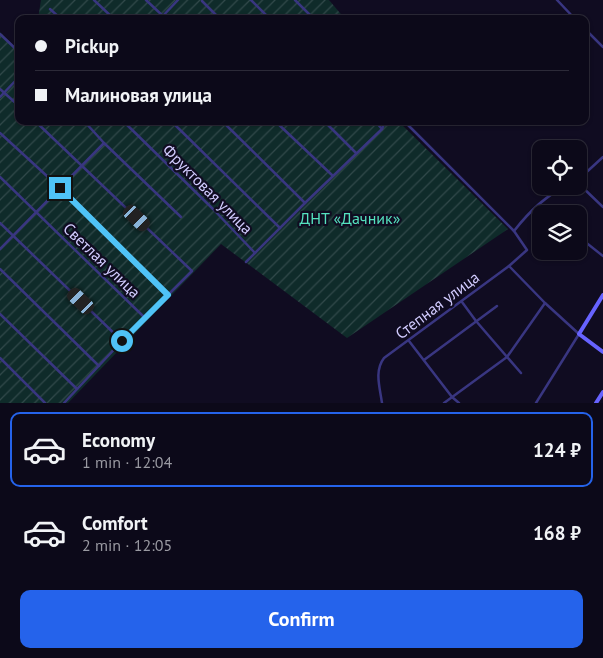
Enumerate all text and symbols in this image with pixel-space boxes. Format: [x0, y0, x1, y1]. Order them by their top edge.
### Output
text: Pickup [65, 34, 119, 58]
text: Малиновая улица [65, 83, 212, 107]
street label: Фруктовая улица [159, 140, 257, 238]
map controls [532, 140, 587, 260]
button: locate [532, 140, 587, 195]
route end [49, 177, 71, 199]
car [120, 202, 153, 234]
button: layers [532, 205, 587, 260]
park label: ДНТ «Дачник» [300, 208, 401, 228]
street label: Светлая улица [59, 218, 145, 302]
street label: Степная улица [391, 267, 483, 343]
car [64, 285, 97, 317]
route start [111, 330, 133, 352]
icon: car [22, 427, 67, 472]
text: Economy [82, 428, 155, 452]
text: 124 ₽ [533, 438, 581, 462]
text: 1 min · 12:04 [82, 452, 172, 472]
icon: car [22, 510, 67, 555]
text: Comfort [82, 511, 148, 535]
text: 168 ₽ [533, 521, 581, 545]
text: 2 min · 12:05 [82, 535, 172, 555]
button: Confirm [20, 590, 583, 648]

